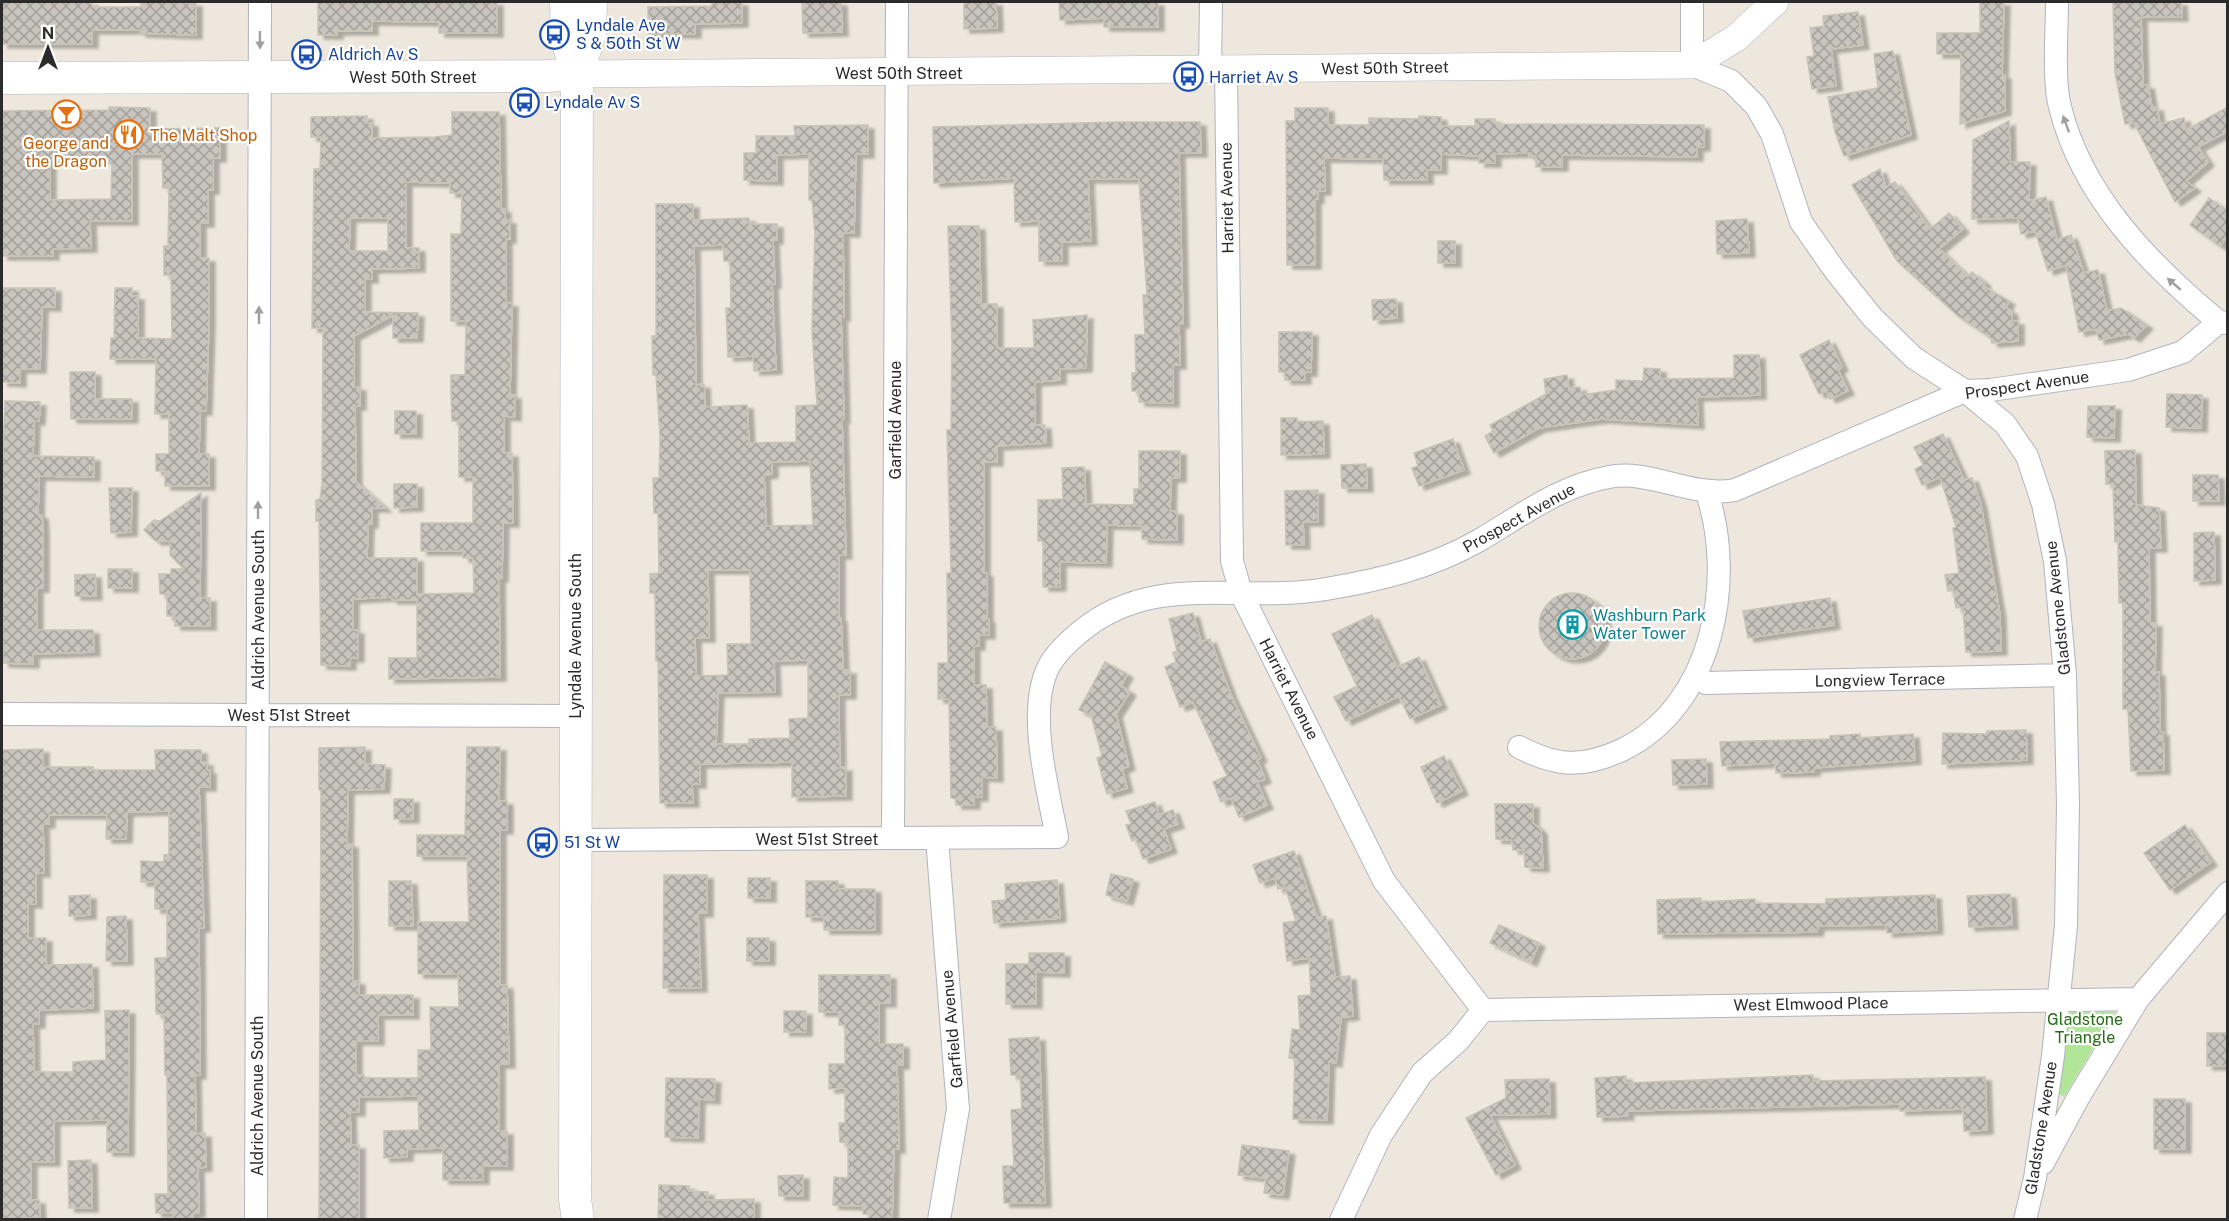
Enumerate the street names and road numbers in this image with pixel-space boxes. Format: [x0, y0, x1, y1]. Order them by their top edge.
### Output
street label: West 50th Street [1321, 57, 1449, 79]
street label: West 50th Street [835, 64, 963, 83]
street label: West 50th Street [349, 68, 477, 87]
street label: Harriet Avenue [1217, 142, 1237, 254]
street label: Garfield Avenue [886, 361, 905, 479]
street label: Prospect Avenue [1964, 367, 2090, 403]
street label: Prospect Avenue [1460, 479, 1578, 557]
street label: Aldrich Avenue South [249, 530, 268, 690]
street label: Gladstone Avenue [2042, 540, 2074, 676]
street label: Lyndale Avenue South [566, 553, 585, 719]
street label: Harriet Avenue [1255, 635, 1323, 743]
street label: Longview Terrace [1814, 669, 1946, 691]
street label: West 51st Street [227, 706, 351, 725]
street label: West 51st Street [755, 830, 879, 849]
street label: Garfield Avenue [937, 969, 967, 1089]
street label: West Elmwood Place [1733, 993, 1889, 1015]
street label: Aldrich Avenue South [248, 1016, 267, 1176]
street label: Gladstone Avenue [2021, 1060, 2061, 1196]

